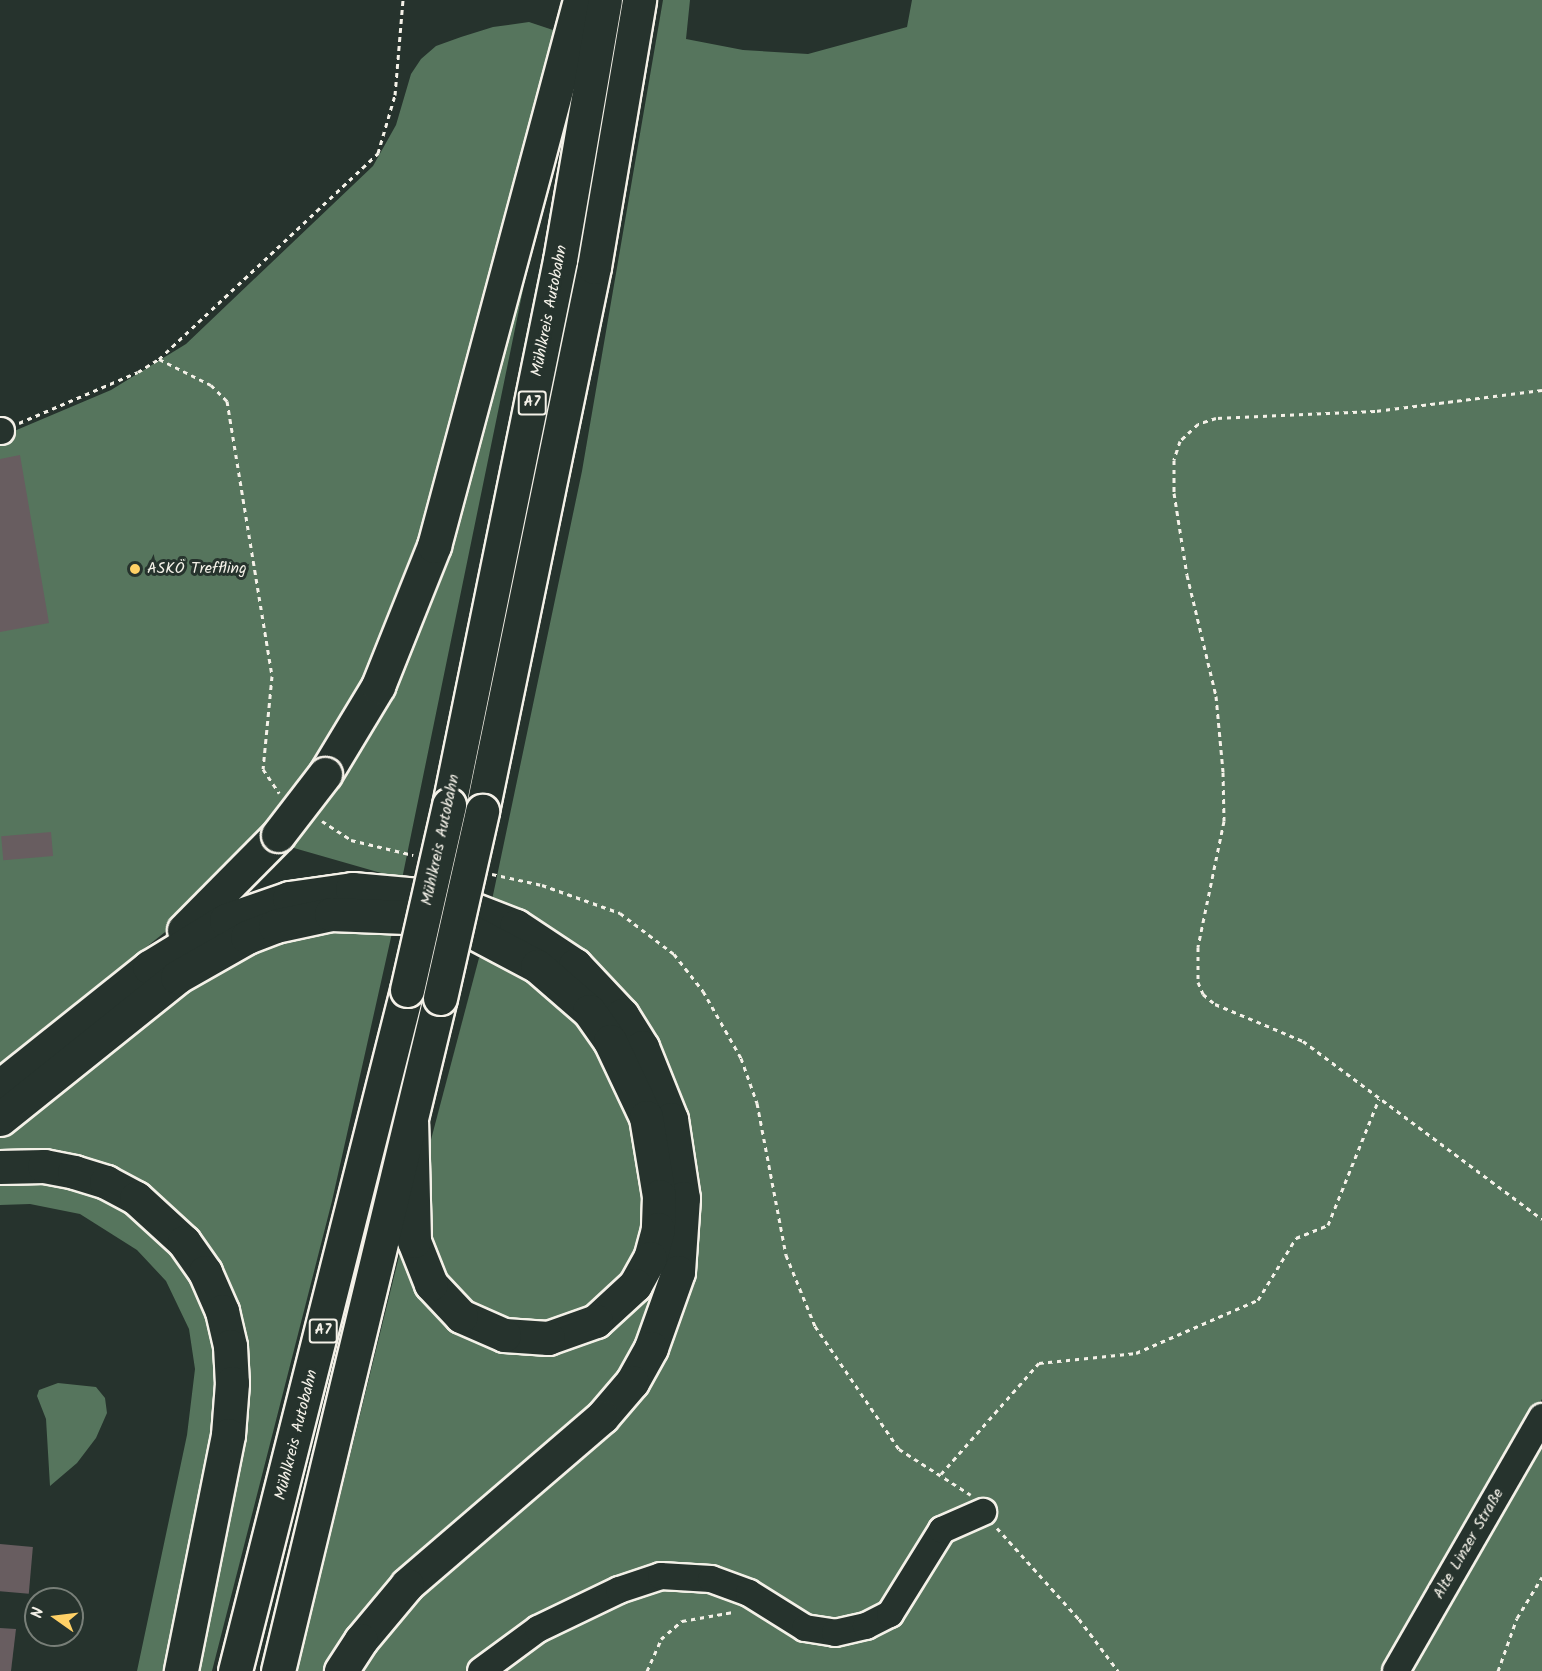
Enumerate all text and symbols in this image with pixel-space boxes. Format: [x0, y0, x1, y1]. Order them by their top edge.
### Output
street label: Mühlkreis Autobahn [528, 244, 572, 378]
road number: A7 [517, 391, 547, 415]
place label: ASKÖ Treffling [147, 559, 247, 579]
marker: ASKÖ Treffling [128, 562, 142, 576]
street label: Mühlkreis Autobahn [418, 773, 464, 907]
road number: A7 [308, 1319, 338, 1343]
street label: Mühlkreis Autobahn [272, 1368, 322, 1502]
street label: Alte Linzer Straße [1430, 1485, 1508, 1603]
north arrow [24, 1587, 84, 1647]
text: N [25, 1605, 51, 1621]

